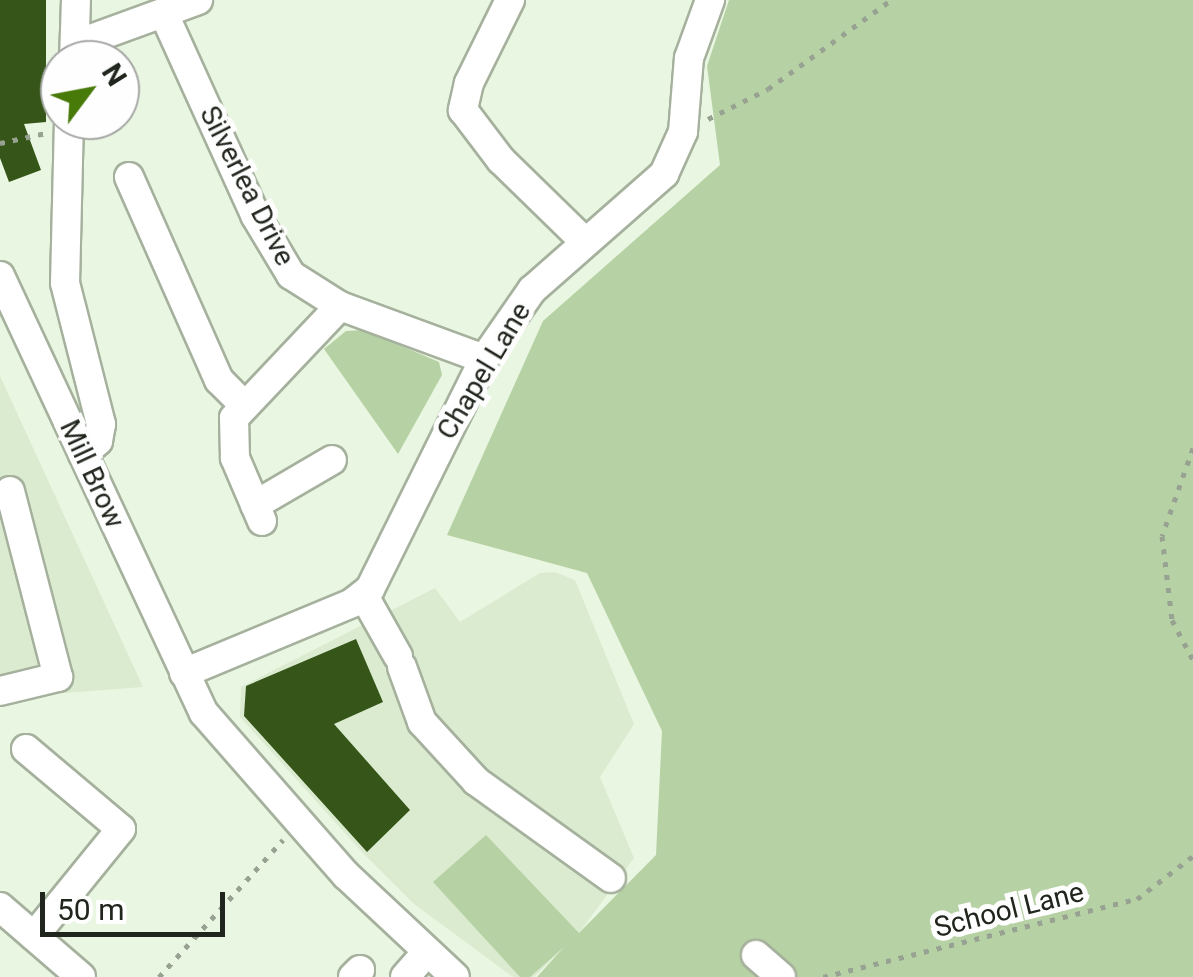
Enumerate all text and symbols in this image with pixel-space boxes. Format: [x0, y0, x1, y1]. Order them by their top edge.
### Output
north arrow [40, 40, 140, 140]
text: N [95, 58, 133, 92]
street label: Silverlea Drive [192, 101, 302, 271]
street label: Chapel Lane [430, 296, 538, 446]
street label: Mill Brow [52, 415, 132, 533]
scale bar [45, 872, 230, 934]
street label: School Lane [931, 875, 1087, 945]
text: 50 m [57, 892, 124, 927]

